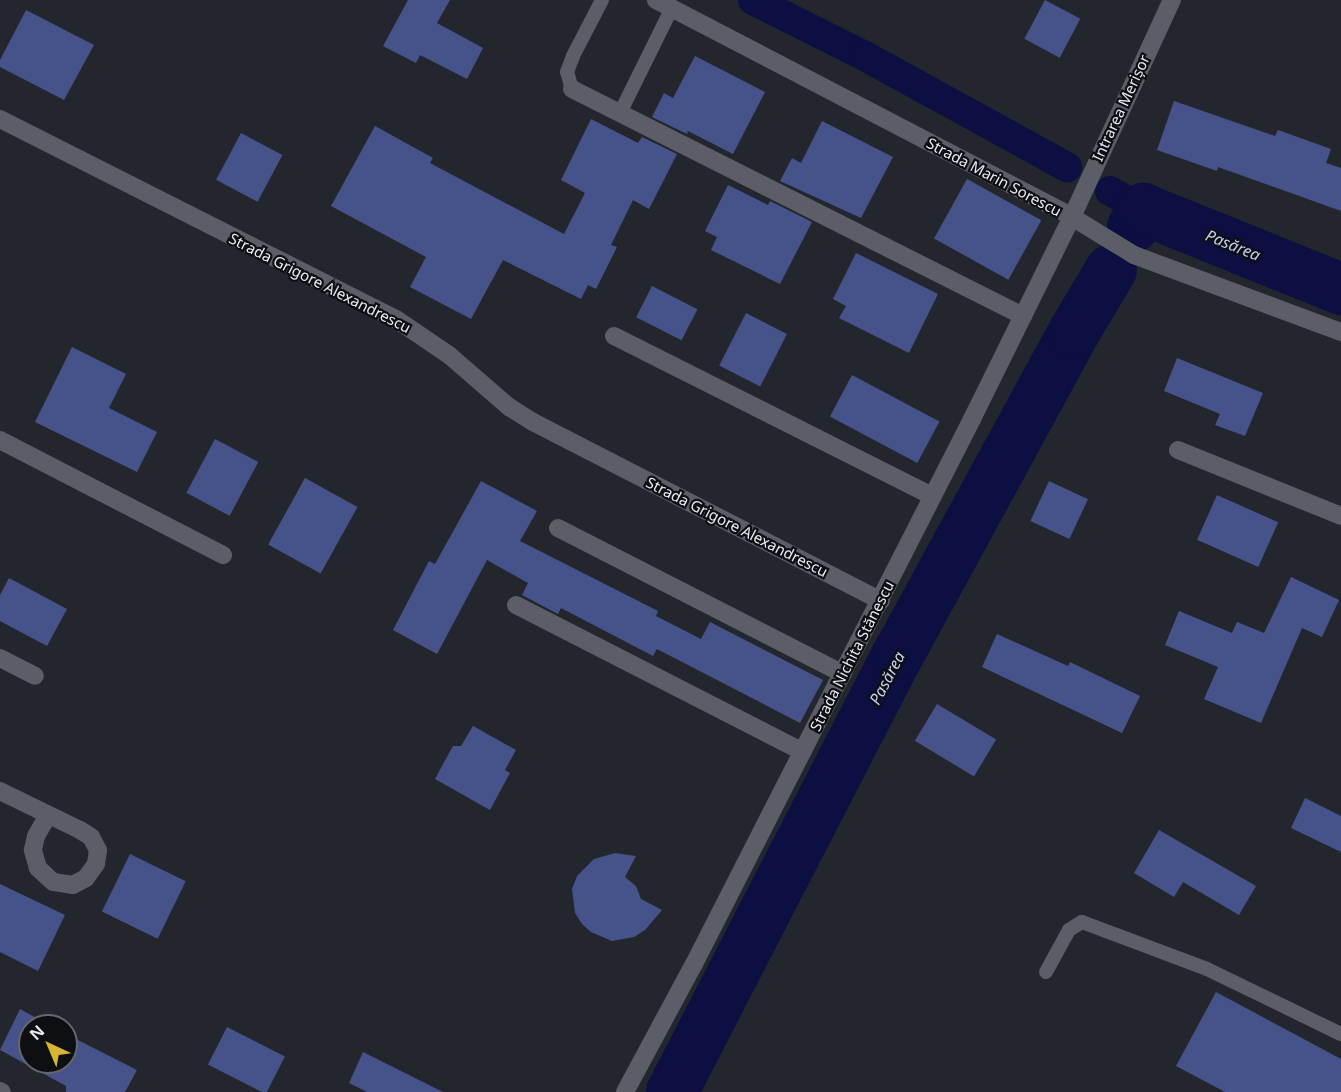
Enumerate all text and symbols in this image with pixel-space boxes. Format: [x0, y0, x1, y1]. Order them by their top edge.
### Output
street label: Intrarea Merișor [1088, 52, 1154, 164]
street label: Strada Marin Sorescu [924, 134, 1064, 220]
water label: Pasărea [1203, 225, 1263, 265]
street label: Strada Grigore Alexandrescu [226, 229, 414, 337]
street label: Strada Grigore Alexandrescu [643, 473, 831, 581]
street label: Strada Nichita Stănescu [806, 578, 898, 734]
water label: Pasărea [865, 648, 909, 708]
north arrow [18, 1014, 78, 1074]
text: N [25, 1020, 49, 1045]

